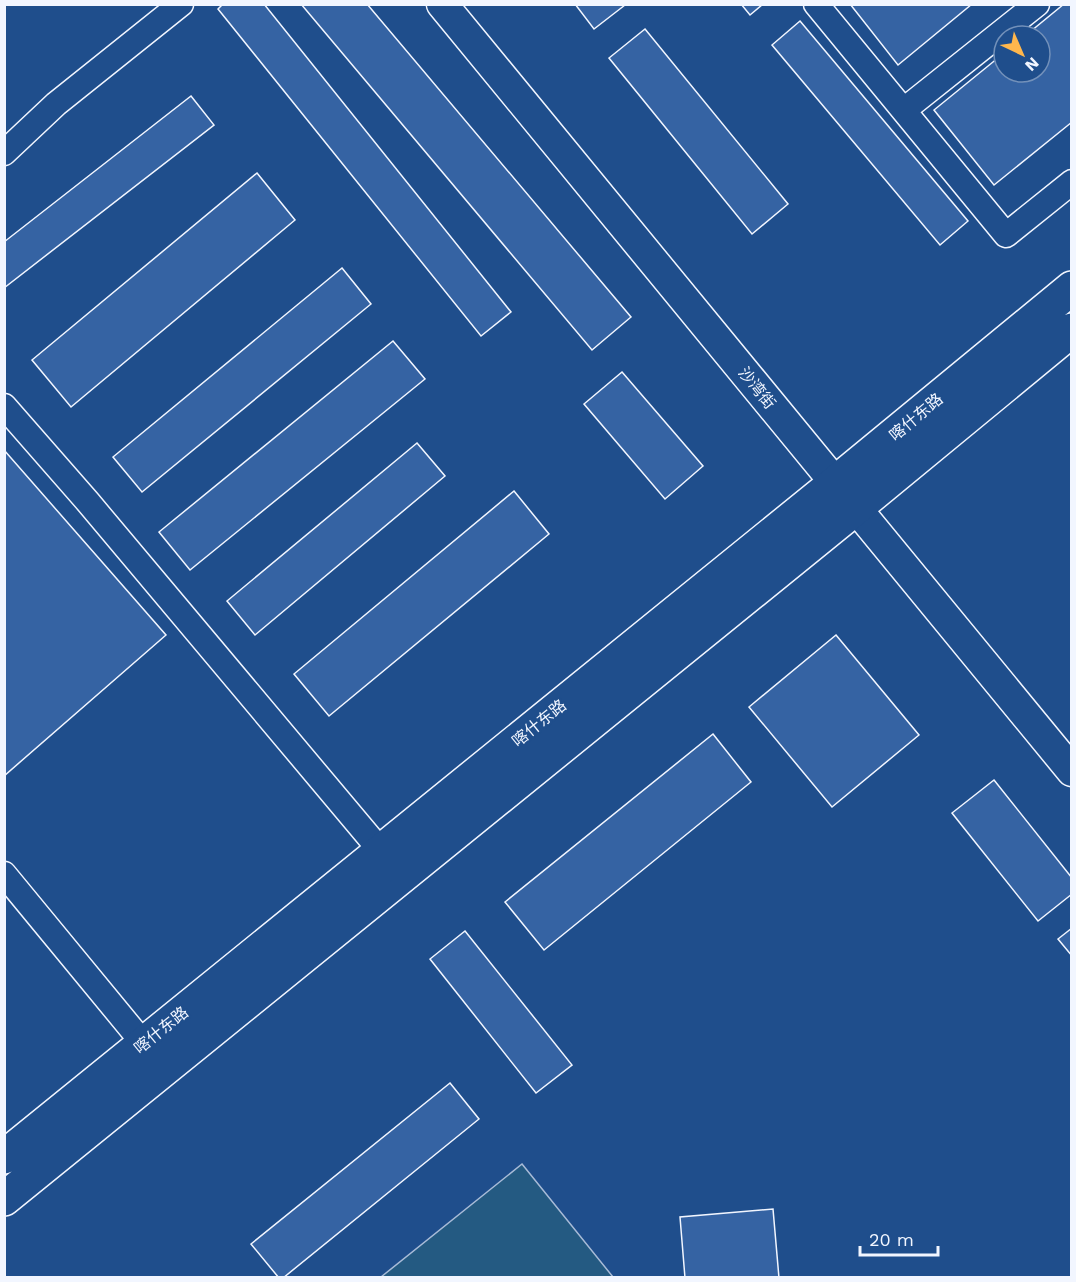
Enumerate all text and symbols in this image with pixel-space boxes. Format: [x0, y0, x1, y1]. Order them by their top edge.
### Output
north arrow [992, 24, 1052, 84]
text: N [1021, 53, 1043, 75]
street label: 沙湾街 [735, 363, 779, 413]
street label: 喀什东路 [885, 389, 947, 445]
street label: 喀什东路 [508, 695, 570, 751]
street label: 喀什东路 [130, 1002, 192, 1058]
scale bar [860, 1219, 938, 1257]
text: 20 m [869, 1229, 914, 1250]

